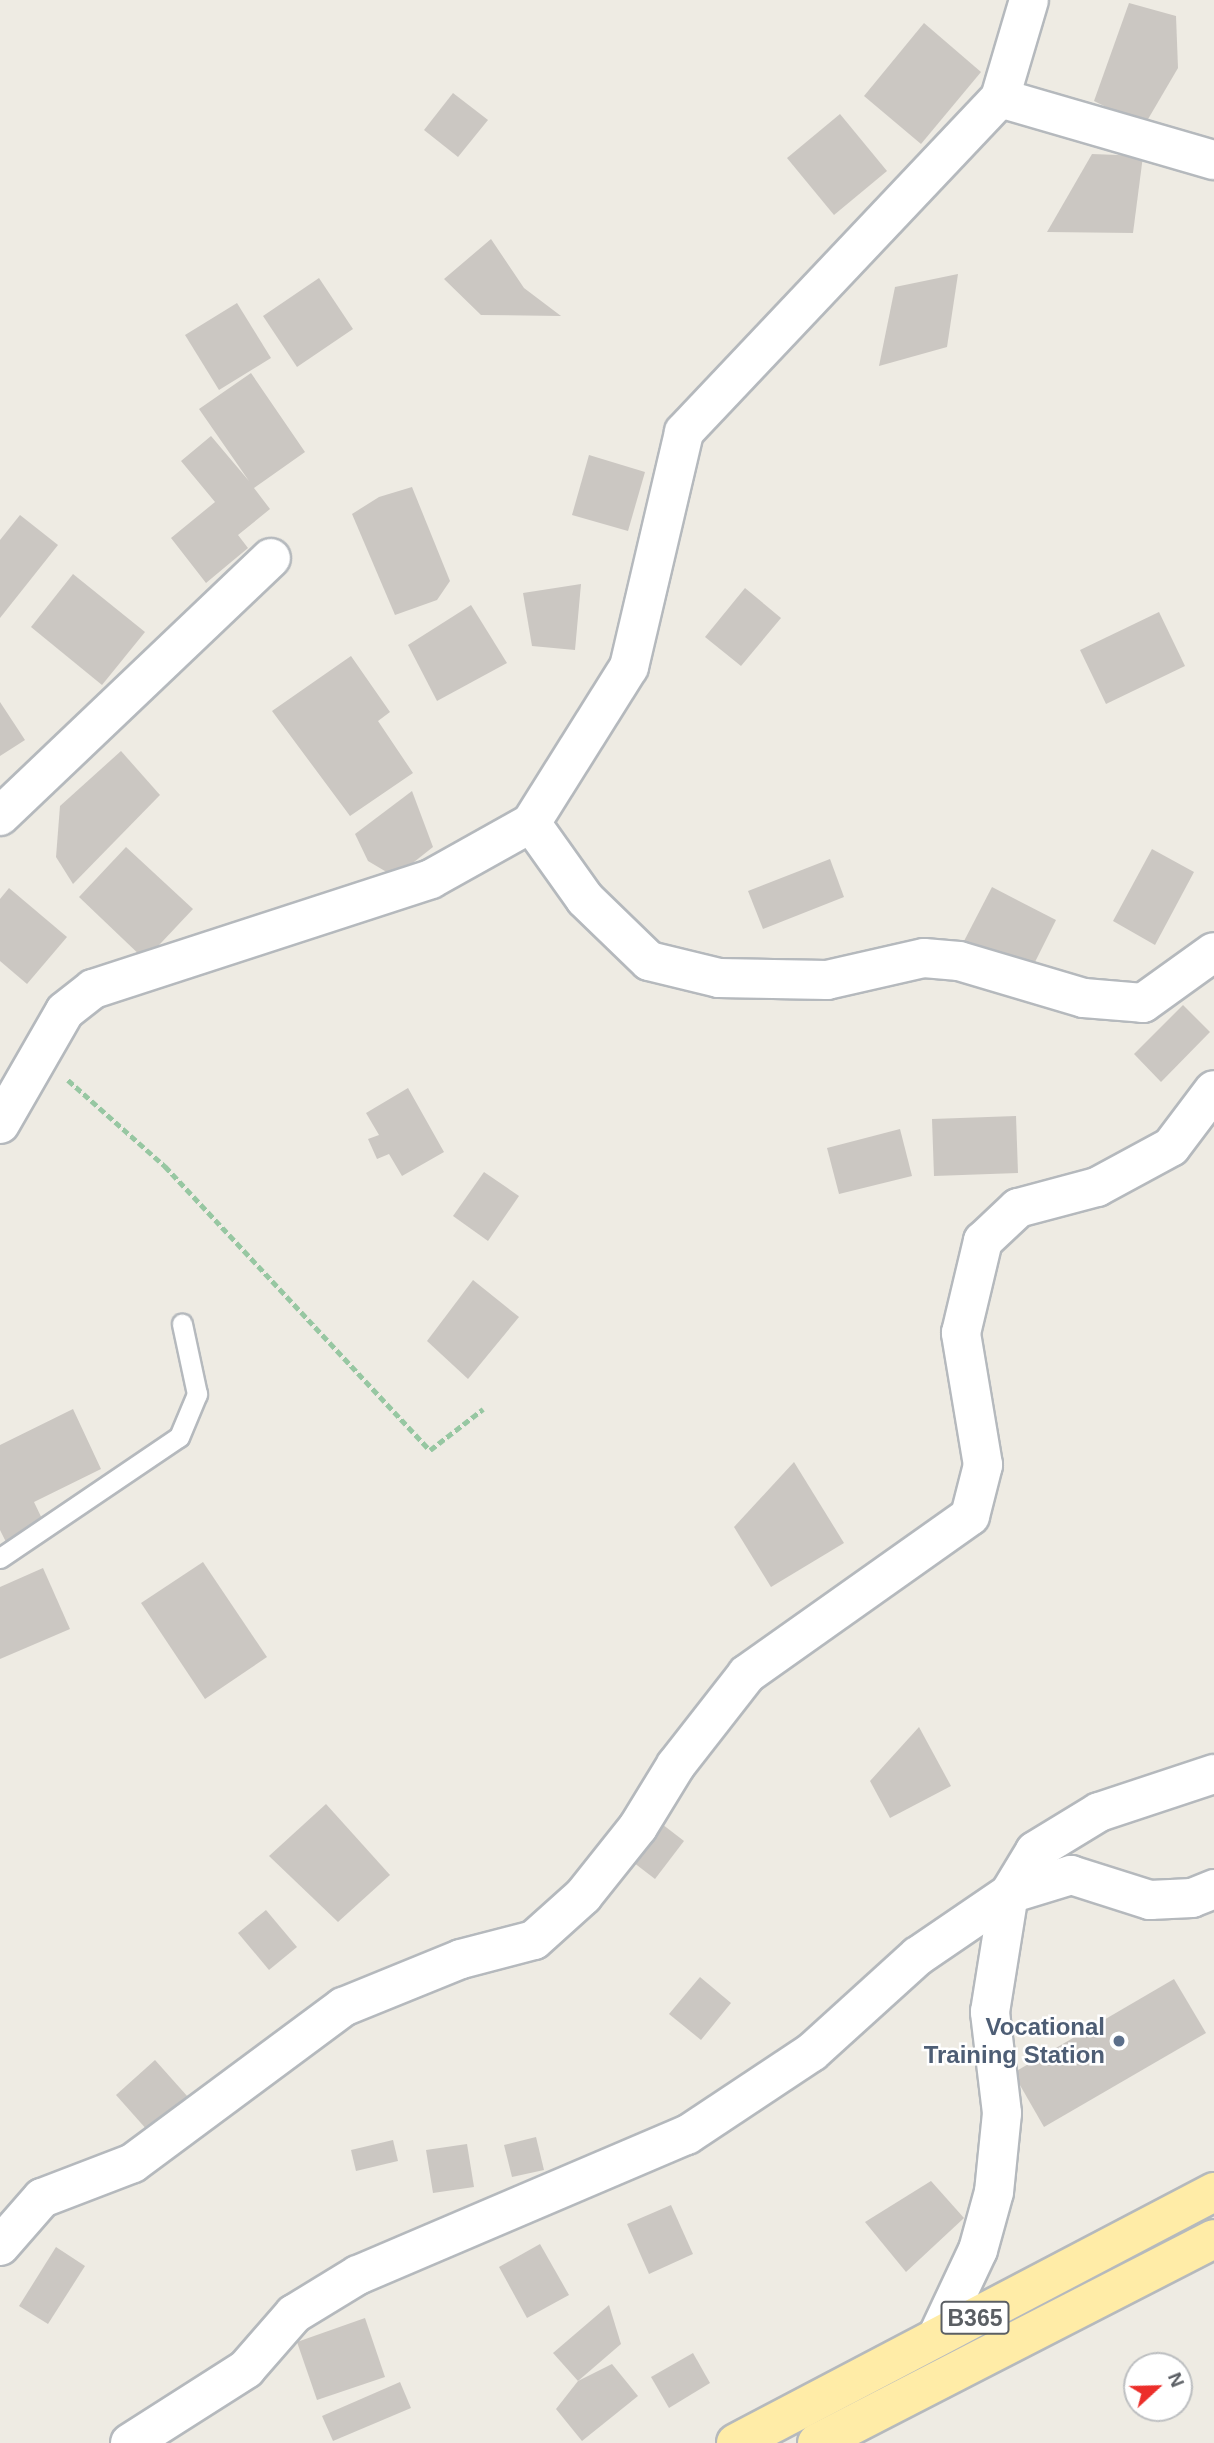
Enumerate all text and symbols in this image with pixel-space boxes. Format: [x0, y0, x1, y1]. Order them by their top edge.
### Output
place label: Vocational Training Station [924, 2013, 1105, 2069]
marker: Vocational Training Station [1111, 2033, 1127, 2049]
road number: B365 [940, 2298, 1010, 2338]
north arrow [1123, 2352, 1193, 2422]
text: N [1164, 2369, 1188, 2390]

